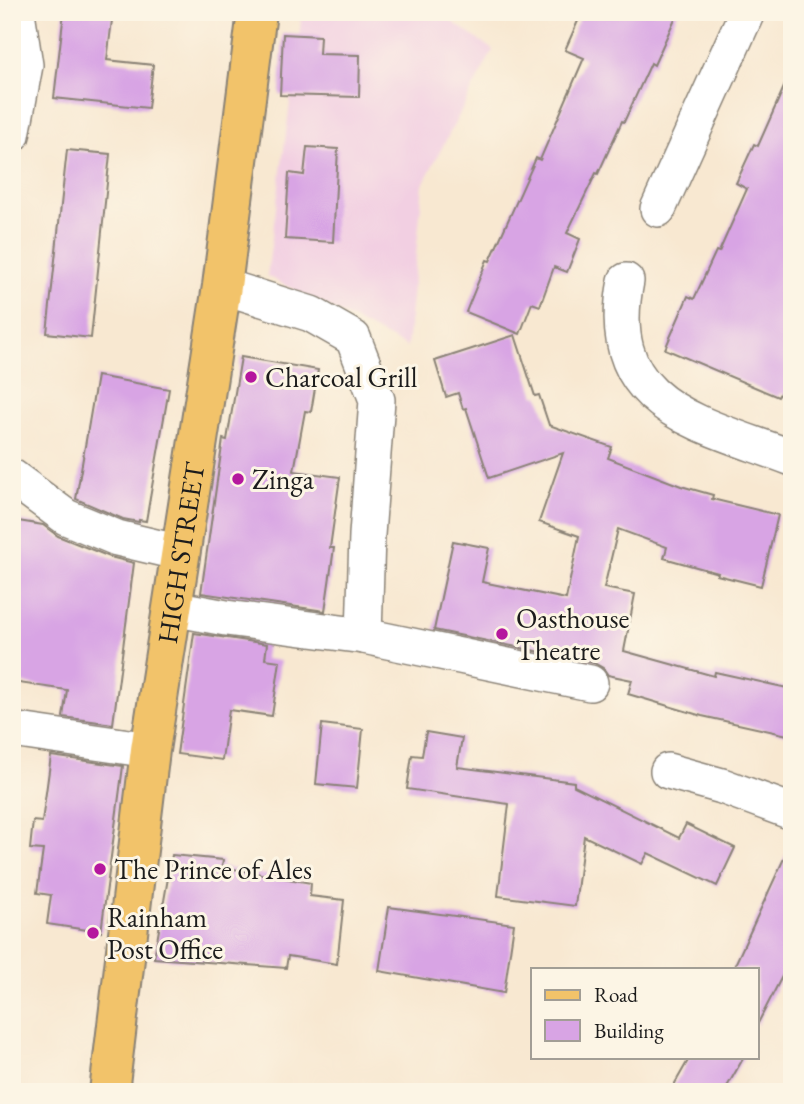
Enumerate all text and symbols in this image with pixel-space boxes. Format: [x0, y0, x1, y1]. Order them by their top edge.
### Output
place label: Charcoal Grill [265, 359, 418, 395]
marker: Charcoal Grill [243, 369, 259, 385]
street label: HIGH STREET [149, 459, 212, 646]
place label: Zinga [252, 461, 315, 497]
marker: Zinga [230, 471, 246, 487]
place label: Oasthouse Theatre [516, 600, 629, 668]
marker: Oasthouse Theatre [494, 626, 510, 642]
place label: The Prince of Ales [114, 851, 312, 887]
marker: The Prince of Ales [92, 861, 108, 877]
place label: Rainham Post Office [107, 899, 223, 967]
marker: Rainham Post Office [85, 925, 101, 941]
legend [531, 968, 758, 1058]
text: Road [594, 981, 638, 1008]
text: Building [594, 1017, 664, 1044]

